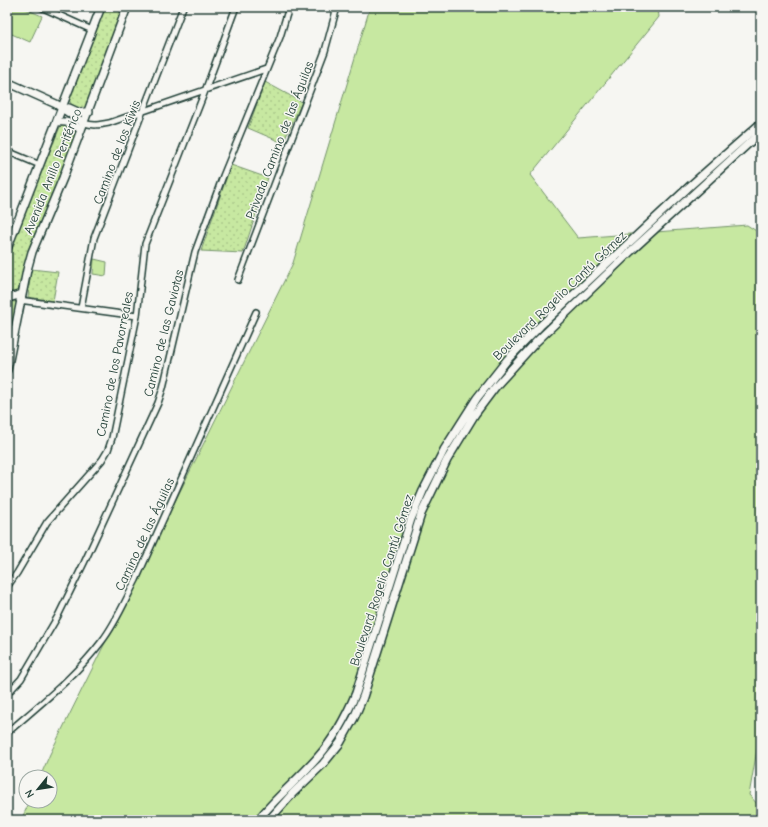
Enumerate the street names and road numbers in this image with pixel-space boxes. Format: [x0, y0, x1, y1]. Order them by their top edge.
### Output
street label: Privada Camino de las Águilas [241, 59, 317, 221]
street label: Camino de los Kiwis [90, 98, 143, 206]
street label: Avenida Anillo Periférico [20, 106, 85, 236]
street label: Boulevard Rogelio Cantú Gómez [490, 227, 629, 363]
street label: Camino de las Gaviotas [140, 268, 187, 398]
street label: Camino de los Pavorreales [93, 290, 136, 438]
street label: Camino de las Águilas [111, 475, 177, 593]
street label: Boulevard Rogelio Cantú Gómez [347, 492, 416, 668]

